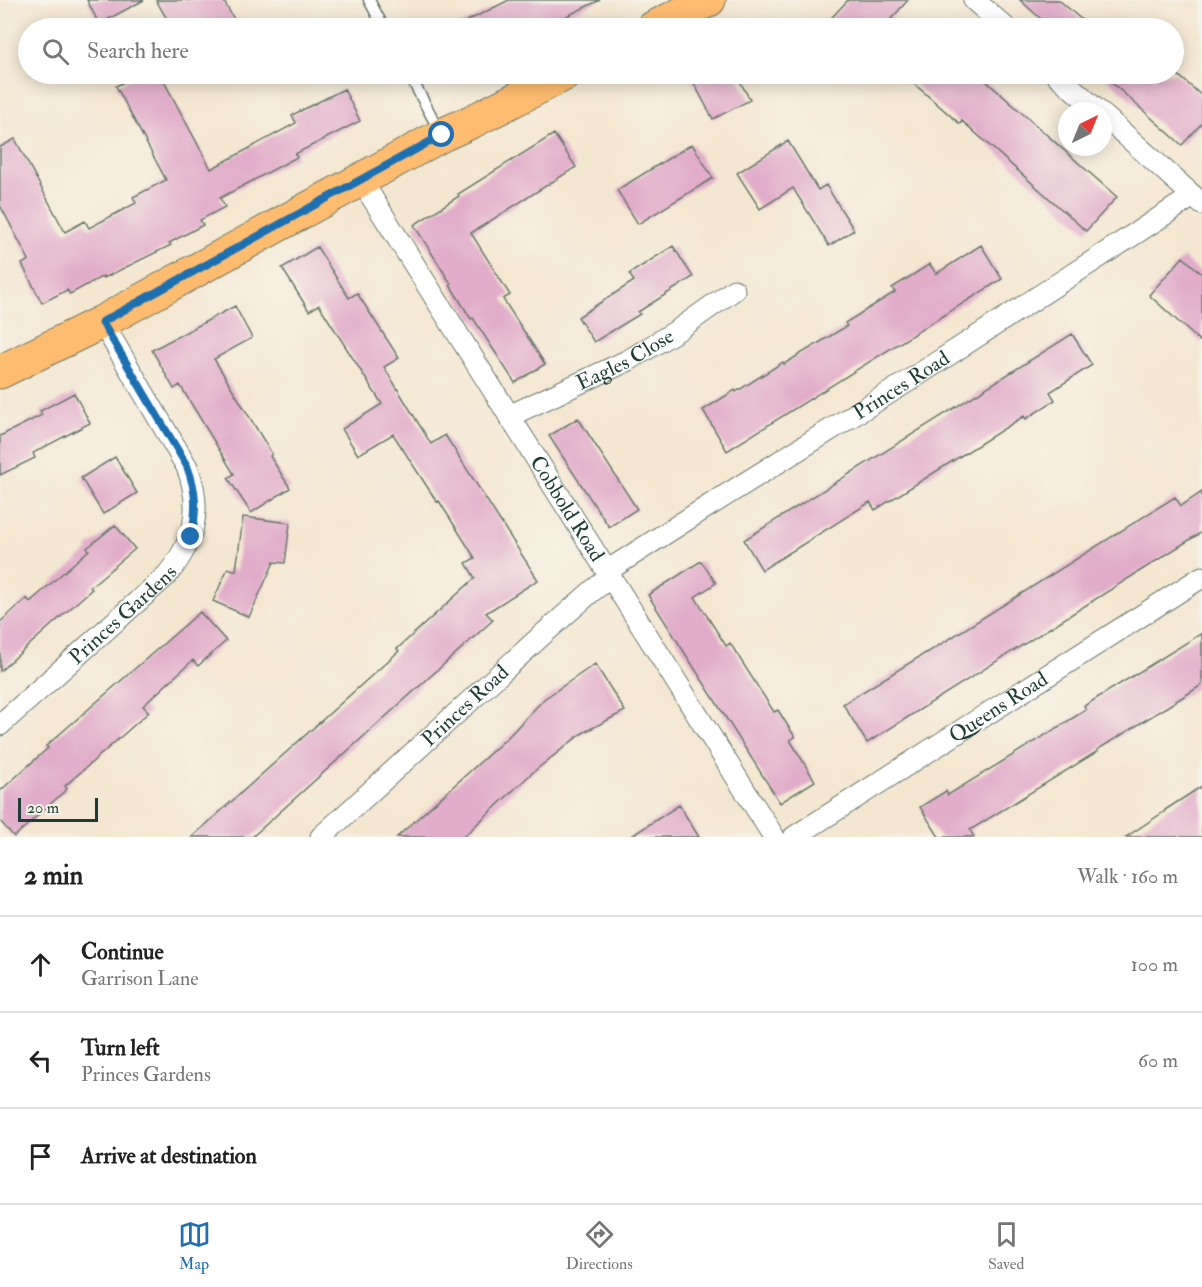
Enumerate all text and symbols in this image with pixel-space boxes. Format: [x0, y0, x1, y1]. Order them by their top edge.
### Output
search box [18, 18, 1184, 84]
icon: search [39, 35, 72, 68]
text: Search here [87, 37, 189, 65]
north arrow [1058, 102, 1112, 156]
route start [428, 121, 454, 147]
street label: Eagles Close [572, 322, 679, 396]
street label: Princes Road [848, 344, 955, 426]
street label: Cobbold Road [524, 450, 611, 567]
route end [177, 523, 203, 549]
street label: Princes Gardens [63, 560, 183, 670]
street label: Princes Road [416, 658, 515, 752]
street label: Queens Road [943, 665, 1053, 749]
scale bar [18, 795, 98, 822]
text: 20 m [27, 798, 59, 818]
text: 2 min [24, 860, 83, 892]
text: Walk · 160 m [1077, 864, 1178, 889]
text: Continue [81, 938, 164, 966]
icon: ahead [24, 948, 57, 981]
text: 100 m [1131, 952, 1178, 977]
text: Garrison Lane [81, 966, 199, 991]
text: Turn left [81, 1034, 160, 1062]
icon: left [24, 1044, 57, 1077]
text: 60 m [1138, 1048, 1178, 1073]
text: Princes Gardens [81, 1062, 211, 1087]
icon: arrive [24, 1140, 57, 1173]
text: Arrive at destination [81, 1142, 257, 1170]
tab: Map [178, 1218, 211, 1274]
tab: Directions [566, 1218, 633, 1274]
tab: Saved [988, 1218, 1024, 1274]

